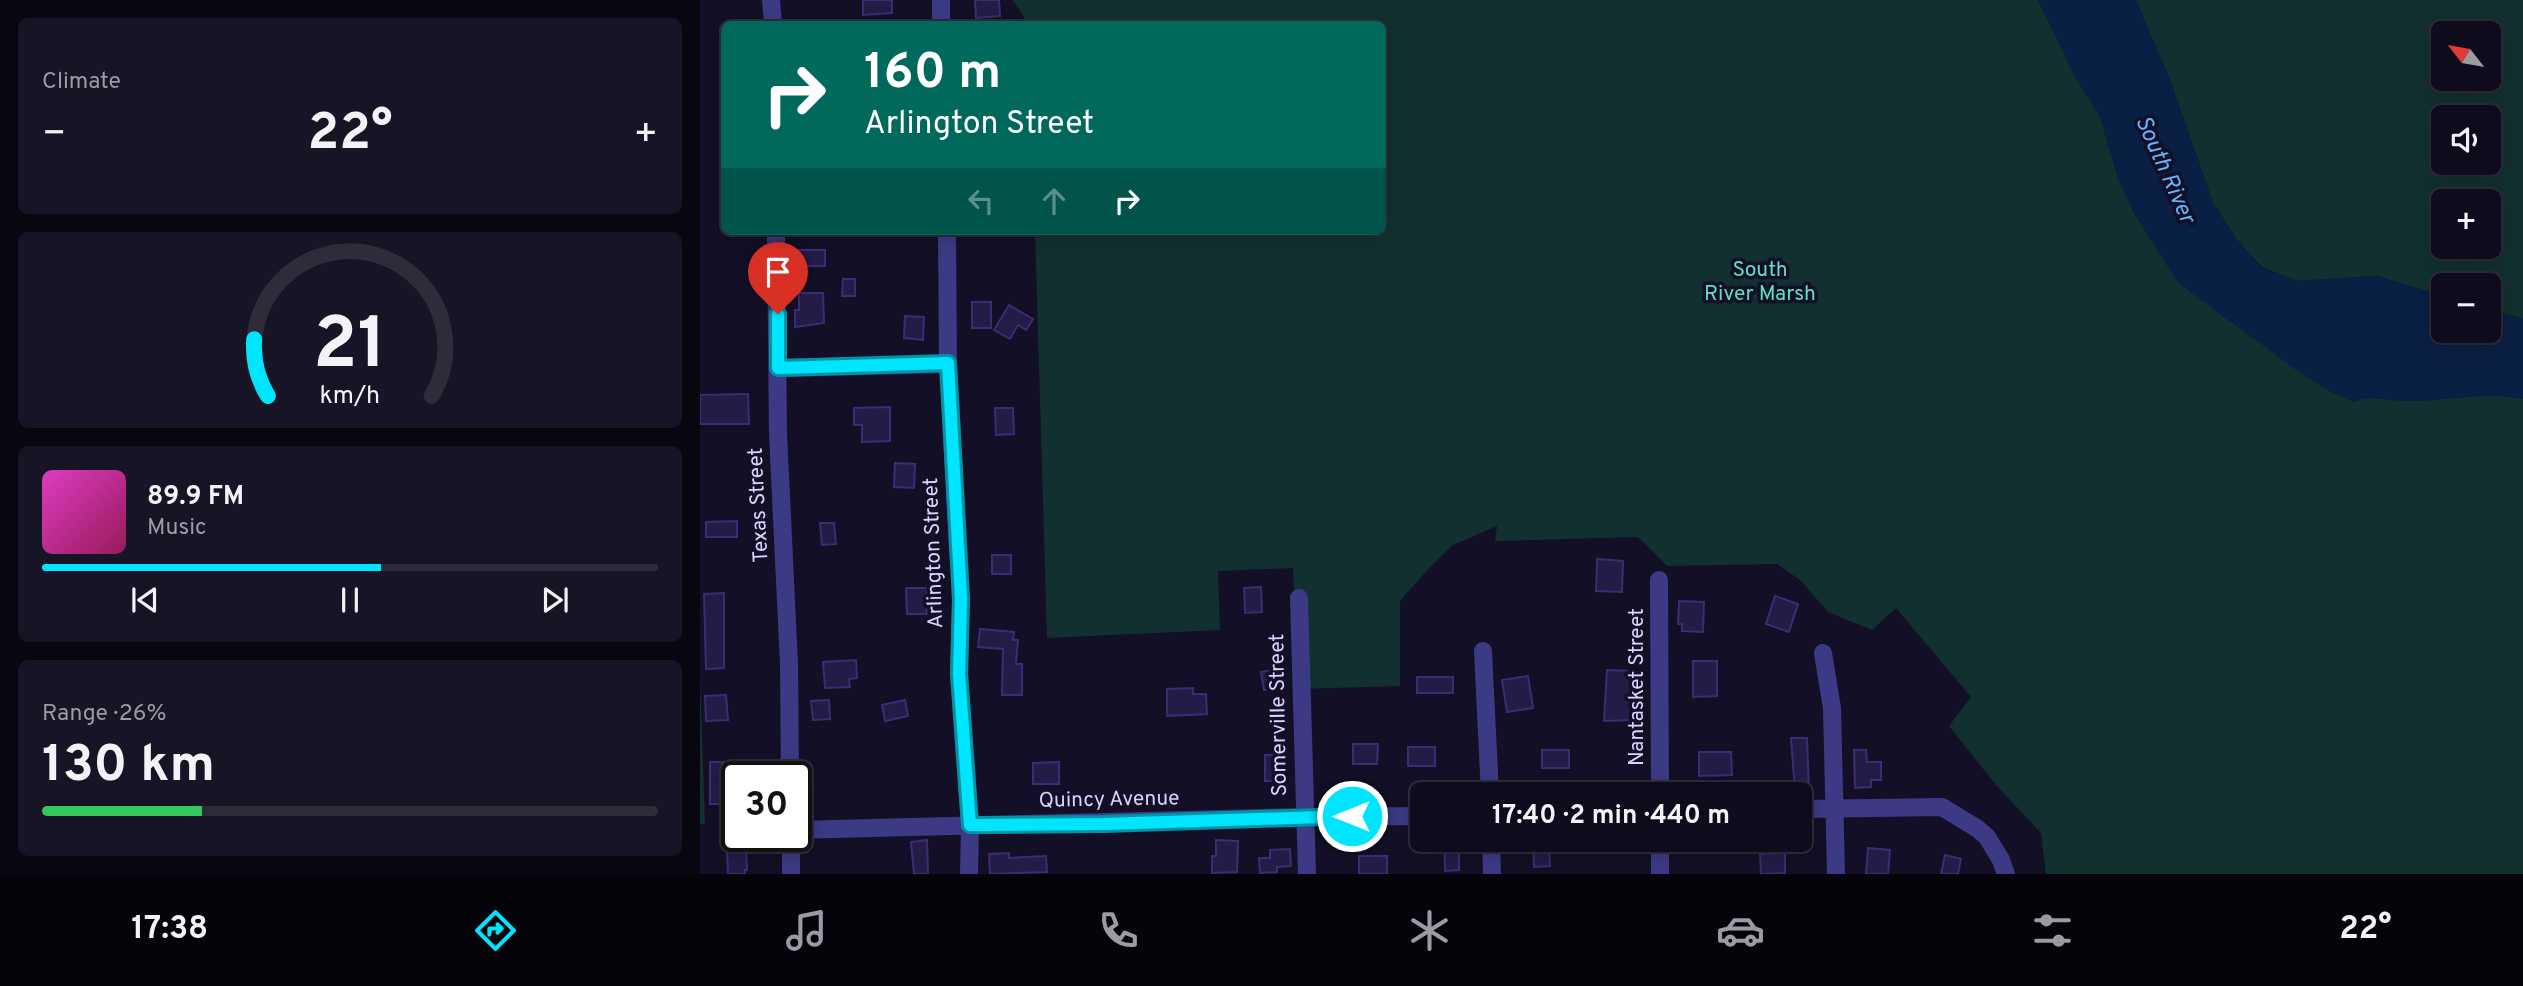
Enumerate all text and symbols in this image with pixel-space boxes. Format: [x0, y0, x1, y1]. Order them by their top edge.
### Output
north arrow [2431, 21, 2501, 91]
map controls [2431, 21, 2501, 343]
text: 160 m [864, 44, 1001, 106]
icon: right [749, 49, 840, 140]
text: Climate [42, 68, 121, 97]
text: 22° [307, 102, 393, 168]
text: Arlington Street [864, 105, 1094, 145]
button: sound [2431, 105, 2501, 175]
text: − [42, 111, 67, 160]
text: + [633, 111, 658, 160]
water label: South River [2127, 112, 2202, 230]
icon: left [962, 182, 1000, 220]
icon: ahead [1035, 182, 1073, 220]
icon: right [1108, 182, 1146, 220]
button: + [2431, 189, 2501, 259]
pin [748, 242, 808, 314]
icon: arrive [759, 253, 797, 291]
park label: South River Marsh [1704, 257, 1816, 308]
button: − [2431, 273, 2501, 343]
text: 21 [313, 302, 387, 394]
text: km/h [320, 381, 380, 413]
street label: Texas Street [743, 447, 775, 563]
street label: Arlington Street [918, 477, 950, 629]
text: 89.9 FM [147, 481, 244, 514]
text: Music [147, 514, 207, 543]
icon: previous [126, 581, 164, 619]
icon: pause [331, 581, 369, 619]
icon: next [536, 581, 574, 619]
street label: Nantasket Street [1624, 608, 1651, 766]
street label: Somerville Street [1264, 633, 1294, 797]
text: Range · 26% [42, 700, 167, 729]
text: 130 km [42, 734, 215, 800]
speed limit sign: 30 [721, 761, 812, 852]
position arrow [1315, 779, 1389, 853]
street label: Quincy Avenue [1038, 785, 1180, 815]
text: 17:40 · 2 min · 440 m [1492, 800, 1730, 833]
icon: directions [471, 906, 520, 955]
icon: music [782, 906, 831, 955]
icon: phone [1094, 906, 1143, 955]
icon: climate [1405, 906, 1454, 955]
icon: car [1716, 906, 1765, 955]
icon: filters [2028, 906, 2077, 955]
text: 17:38 [131, 910, 208, 950]
text: 22° [2339, 910, 2392, 950]

